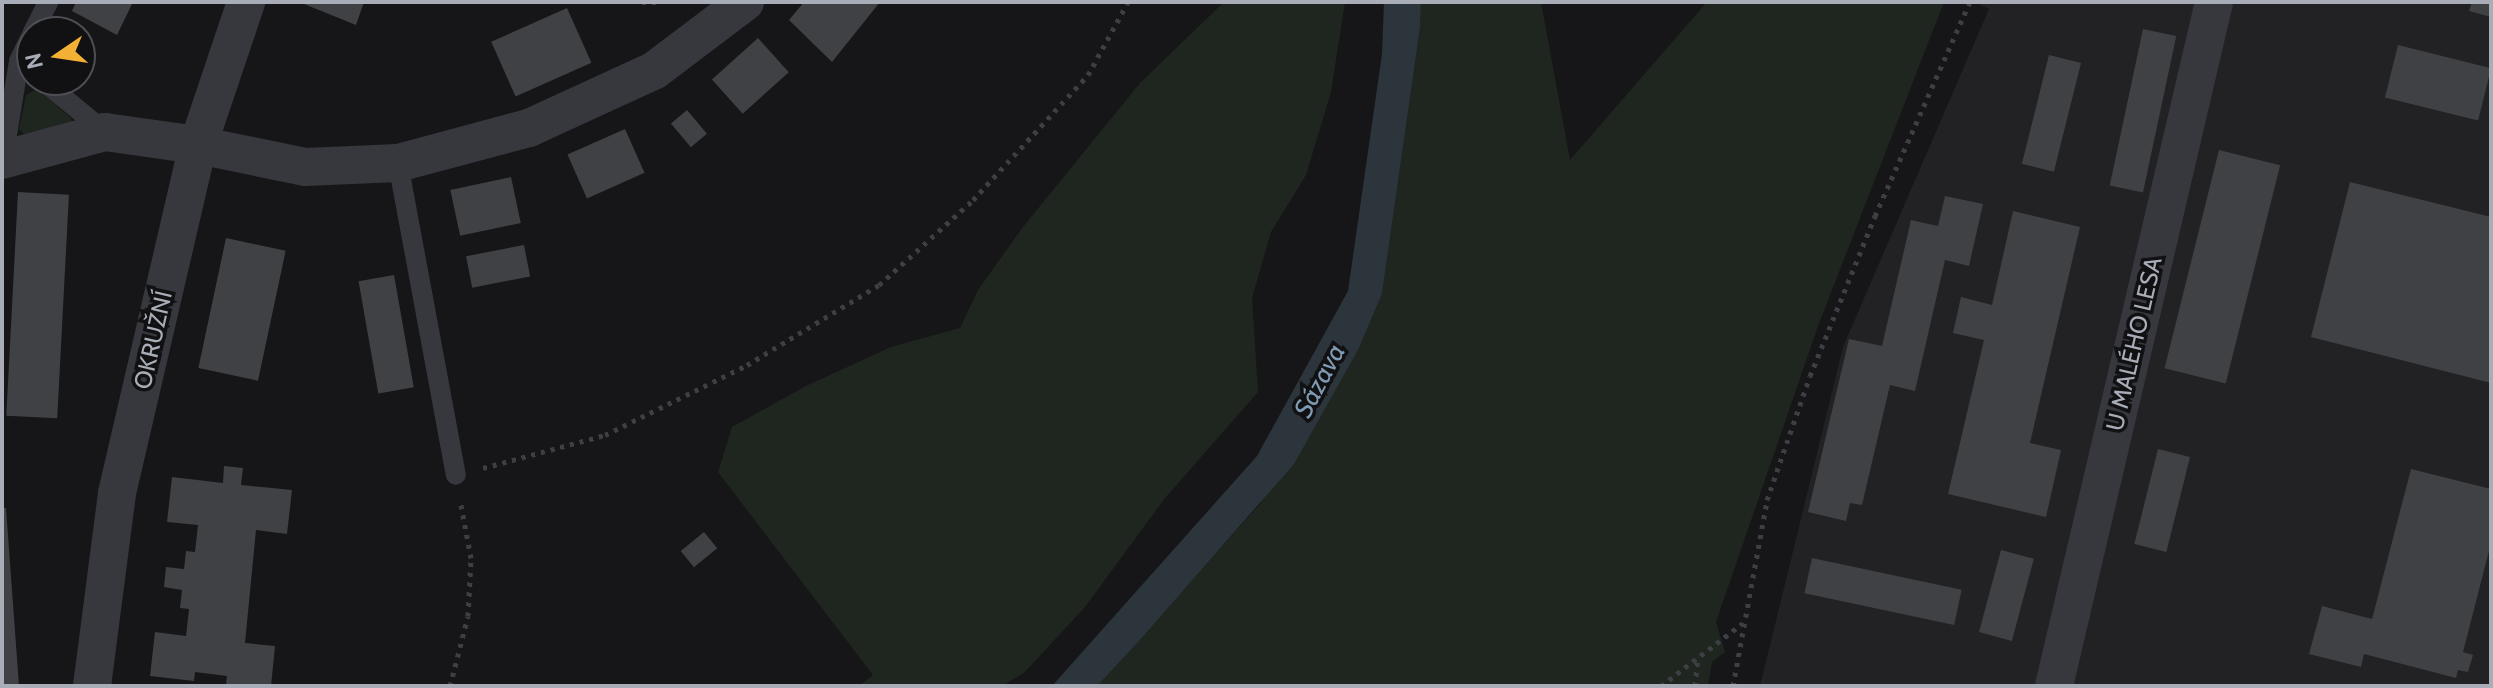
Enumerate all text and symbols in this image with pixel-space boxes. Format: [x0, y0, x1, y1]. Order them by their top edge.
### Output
north arrow [16, 16, 96, 96]
text: N [19, 50, 49, 72]
street label: U MALÉHO LESA [2100, 254, 2168, 434]
street label: OKRUŽNÍ [128, 288, 178, 392]
water label: Sázava [1288, 339, 1352, 423]

